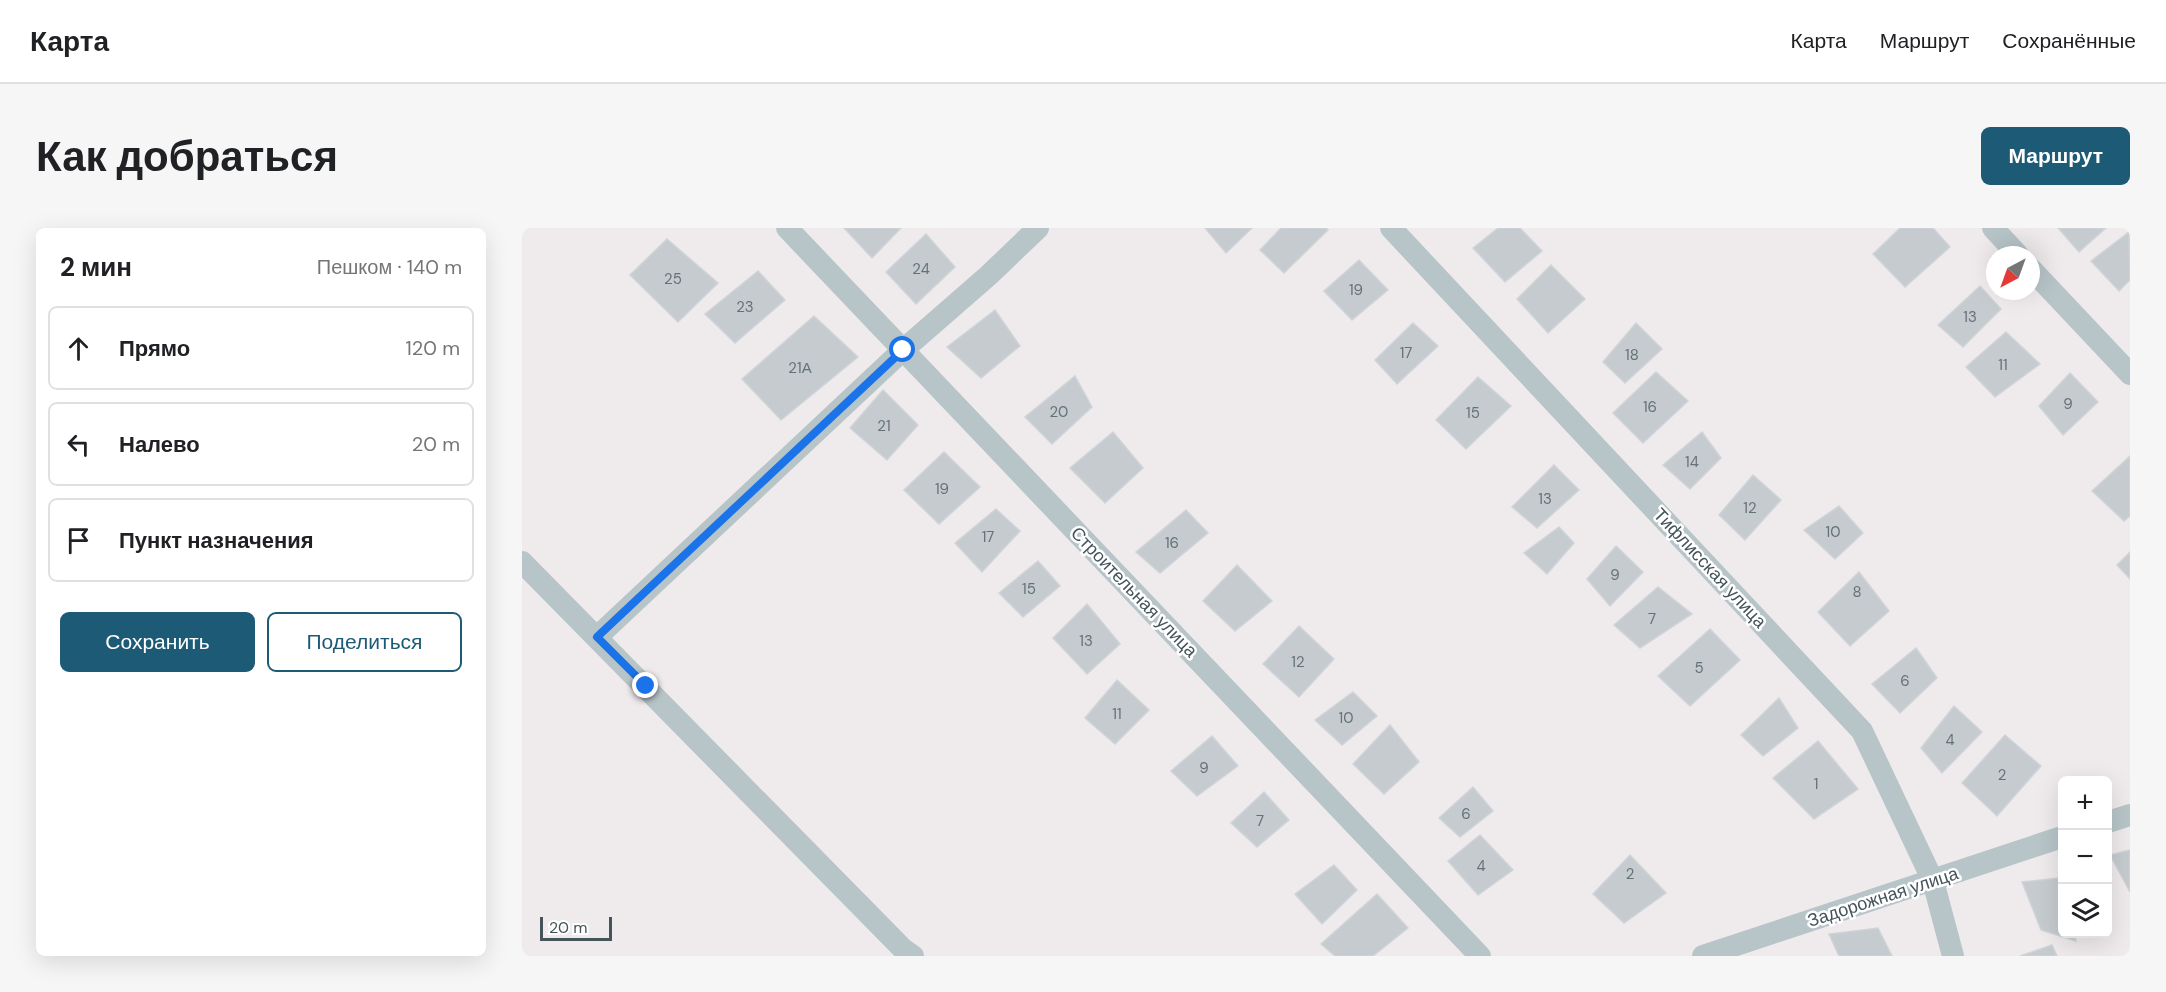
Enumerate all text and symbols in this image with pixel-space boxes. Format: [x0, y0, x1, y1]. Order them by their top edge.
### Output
text: Карта [30, 23, 109, 60]
text: Карта [1791, 27, 1847, 55]
text: Маршрут [1880, 27, 1969, 55]
text: Сохранённые [2002, 27, 2136, 55]
button: Маршрут [1981, 127, 2130, 185]
text: Как добраться [36, 129, 338, 184]
north arrow [1986, 246, 2040, 300]
text: 2 мин [60, 250, 132, 284]
text: Пешком · 140 m [317, 254, 462, 280]
house number: 24 [912, 259, 930, 279]
house number: 25 [664, 269, 682, 289]
house number: 19 [1349, 280, 1363, 300]
house number: 23 [736, 297, 754, 317]
house number: 13 [1963, 307, 1977, 327]
icon: ahead [62, 332, 95, 365]
text: Прямо [119, 334, 190, 363]
text: 120 m [406, 335, 460, 361]
route start [889, 336, 915, 362]
house number: 17 [1400, 343, 1412, 363]
house number: 18 [1625, 345, 1639, 365]
house number: 11 [1998, 355, 2008, 375]
house number: 21А [788, 358, 812, 378]
house number: 9 [2063, 394, 2073, 414]
house number: 16 [1643, 397, 1657, 417]
house number: 20 [1050, 402, 1068, 422]
house number: 15 [1466, 403, 1480, 423]
house number: 21 [877, 416, 891, 436]
icon: left [62, 428, 95, 461]
text: Налево [119, 430, 200, 459]
text: 20 m [412, 431, 460, 457]
house number: 14 [1685, 452, 1699, 472]
house number: 19 [935, 479, 949, 499]
house number: 13 [1538, 489, 1552, 509]
house number: 12 [1743, 498, 1757, 518]
street label: Тифлисская улица [1648, 503, 1772, 634]
street label: Строительная улица [1065, 522, 1203, 663]
house number: 10 [1826, 522, 1840, 542]
icon: arrive [62, 524, 95, 557]
text: Пункт назначения [119, 526, 314, 555]
house number: 17 [982, 527, 994, 547]
house number: 16 [1165, 533, 1179, 553]
house number: 9 [1610, 565, 1620, 585]
house number: 15 [1022, 579, 1036, 599]
house number: 8 [1852, 582, 1862, 602]
house number: 7 [1648, 609, 1656, 629]
button: Сохранить [60, 612, 255, 672]
button: Поделиться [267, 612, 462, 672]
house number: 13 [1079, 631, 1093, 651]
house number: 12 [1291, 652, 1305, 672]
house number: 5 [1694, 658, 1704, 678]
house number: 6 [1900, 671, 1910, 691]
route end [632, 672, 658, 698]
house number: 11 [1112, 704, 1122, 724]
house number: 10 [1339, 708, 1353, 728]
house number: 4 [1945, 730, 1955, 750]
house number: 9 [1199, 758, 1209, 778]
house number: 2 [1998, 765, 2006, 785]
house number: 1 [1814, 774, 1818, 794]
map controls [2058, 776, 2112, 938]
button: + [2058, 776, 2112, 830]
house number: 6 [1461, 804, 1471, 824]
house number: 7 [1256, 811, 1264, 831]
button: − [2058, 830, 2112, 884]
house number: 4 [1476, 856, 1486, 876]
street label: Задорожная улица [1805, 861, 1962, 933]
house number: 2 [1626, 864, 1634, 884]
button: layers [2058, 884, 2112, 938]
scale bar [540, 914, 612, 942]
text: 20 m [549, 917, 588, 938]

